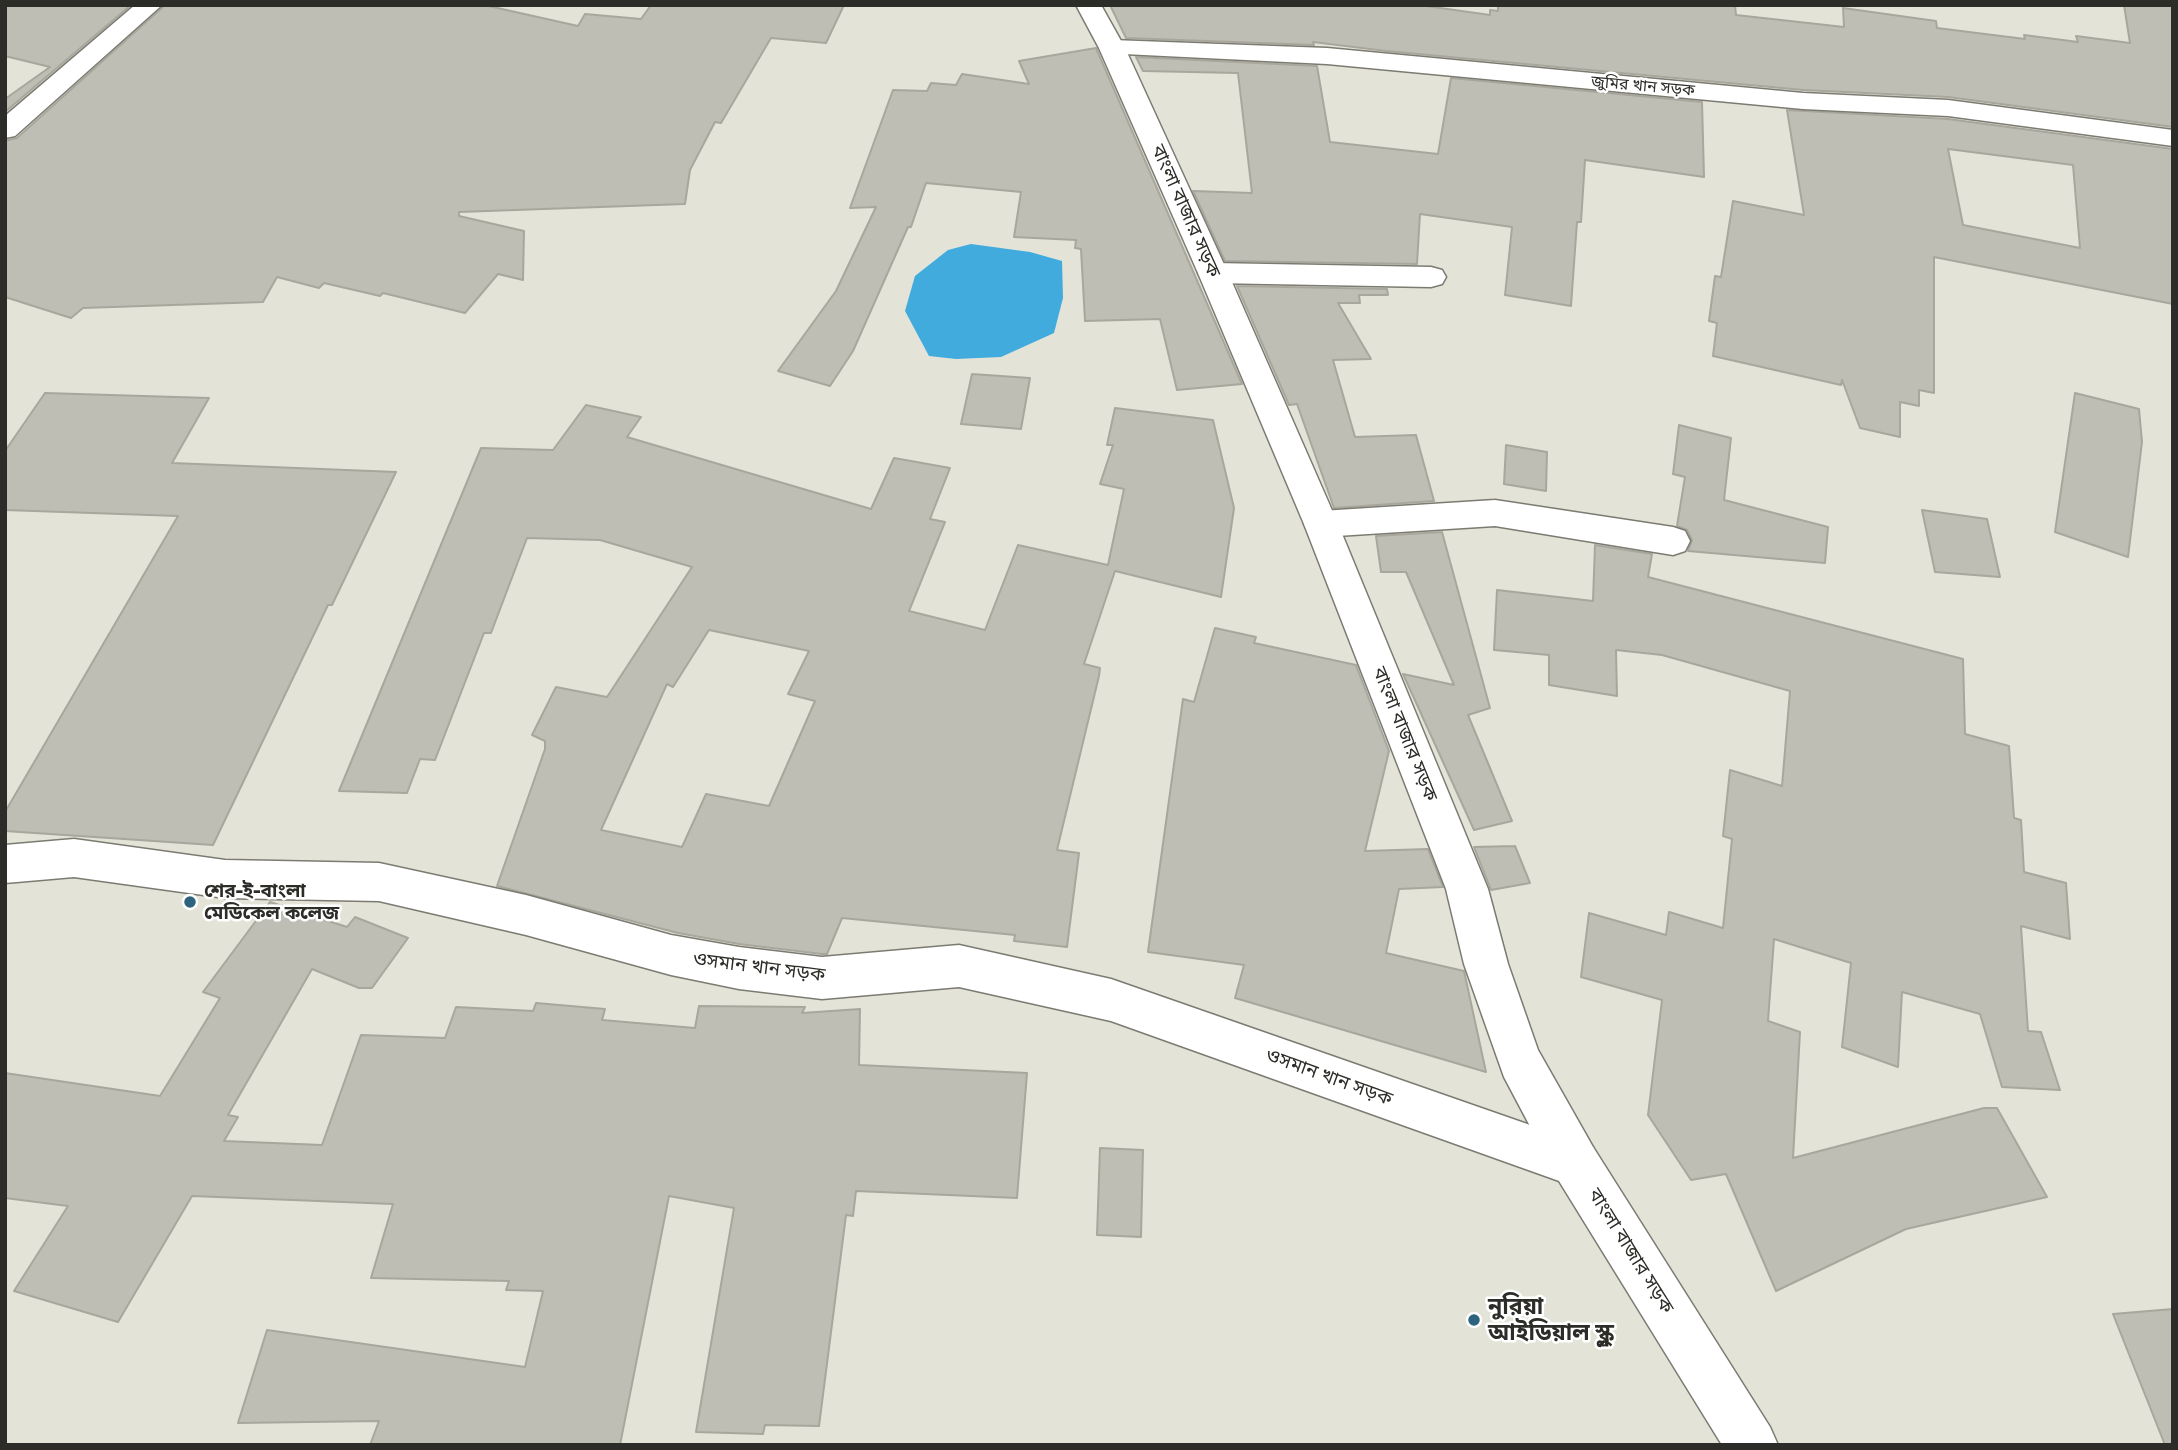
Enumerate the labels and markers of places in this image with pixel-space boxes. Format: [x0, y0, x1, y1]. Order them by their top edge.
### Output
place label: শের-ই-বাংলা মেডিকেল কলেজ [204, 880, 339, 924]
marker: শের-ই-বাংলা মেডিকেল কলেজ [182, 894, 198, 910]
place label: নুরিয়া আইডিয়াল স্কুল [1488, 1293, 1614, 1347]
marker: নুরিয়া আইডিয়াল স্কুল [1466, 1312, 1482, 1328]

